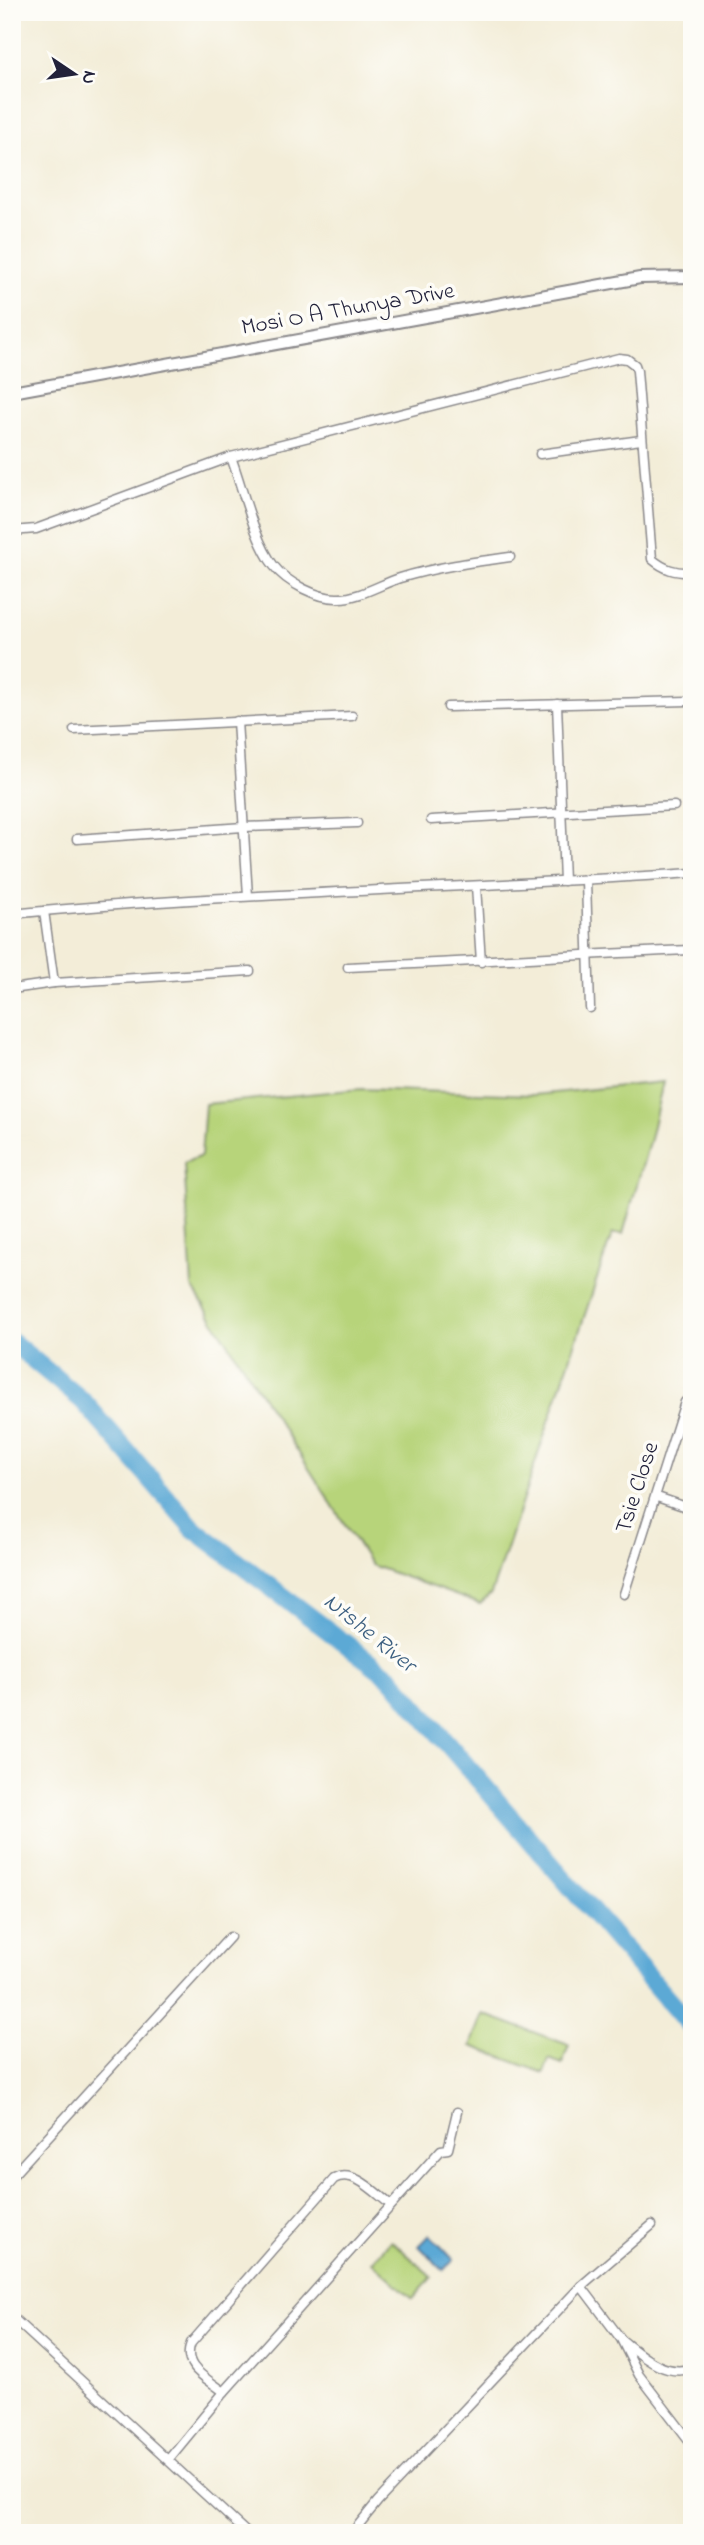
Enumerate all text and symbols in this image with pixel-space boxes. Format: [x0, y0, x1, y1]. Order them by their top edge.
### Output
north arrow [38, 38, 108, 108]
text: N [73, 68, 103, 87]
street label: Mosi O A Thunya Drive [239, 275, 458, 347]
street label: Tsie Close [608, 1437, 668, 1538]
water label: Ntshe River [315, 1586, 425, 1684]

